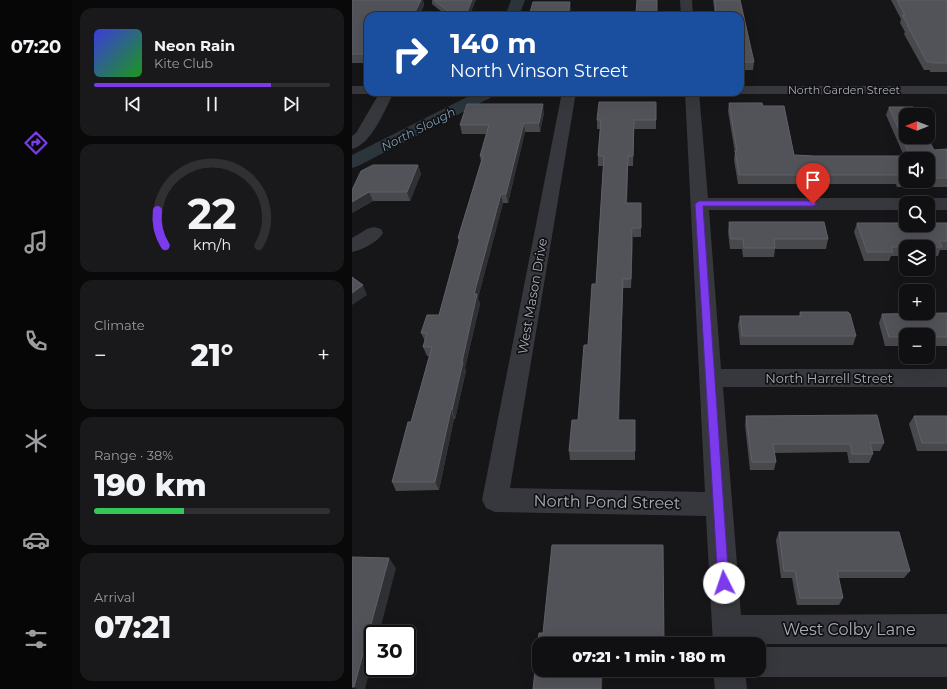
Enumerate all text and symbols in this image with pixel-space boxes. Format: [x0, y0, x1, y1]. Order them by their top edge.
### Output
text: 140 m [450, 26, 537, 60]
icon: right [384, 28, 436, 80]
text: 07:20 [11, 36, 61, 58]
text: Neon Rain [154, 36, 235, 55]
text: Kite Club [154, 55, 213, 71]
text: North Vinson Street [450, 60, 628, 82]
street label: North Garden Street [788, 83, 901, 97]
icon: previous [122, 93, 144, 115]
icon: pause [201, 93, 223, 115]
icon: next [280, 93, 302, 115]
water label: North Slough [379, 104, 457, 154]
north arrow [899, 108, 935, 144]
map controls [899, 108, 935, 364]
icon: directions [22, 129, 50, 157]
button: sound [899, 152, 935, 188]
pin [796, 163, 830, 204]
icon: arrive [802, 169, 824, 191]
text: 22 [187, 189, 237, 239]
button: search [899, 196, 935, 232]
icon: music [22, 228, 50, 256]
text: km/h [193, 236, 231, 254]
street label: West Mason Drive [514, 237, 550, 355]
button: layers [899, 240, 935, 276]
button: + [899, 284, 935, 320]
text: Climate [94, 317, 145, 333]
icon: phone [22, 327, 50, 355]
button: − [899, 328, 935, 364]
text: 21° [191, 337, 233, 374]
text: − [94, 342, 107, 369]
text: + [317, 342, 330, 369]
street label: North Harrell Street [765, 370, 893, 386]
icon: climate [22, 427, 50, 455]
text: Range · 38% [94, 447, 173, 463]
text: 190 km [94, 467, 207, 504]
street label: North Pond Street [533, 491, 681, 513]
icon: car [22, 526, 50, 554]
position arrow [703, 562, 745, 604]
text: Arrival [94, 589, 135, 605]
text: 07:21 [94, 609, 171, 646]
street label: West Colby Lane [782, 620, 916, 639]
icon: filters [22, 625, 50, 653]
speed limit sign: 30 [364, 625, 416, 677]
text: 07:21 · 1 min · 180 m [572, 647, 726, 666]

